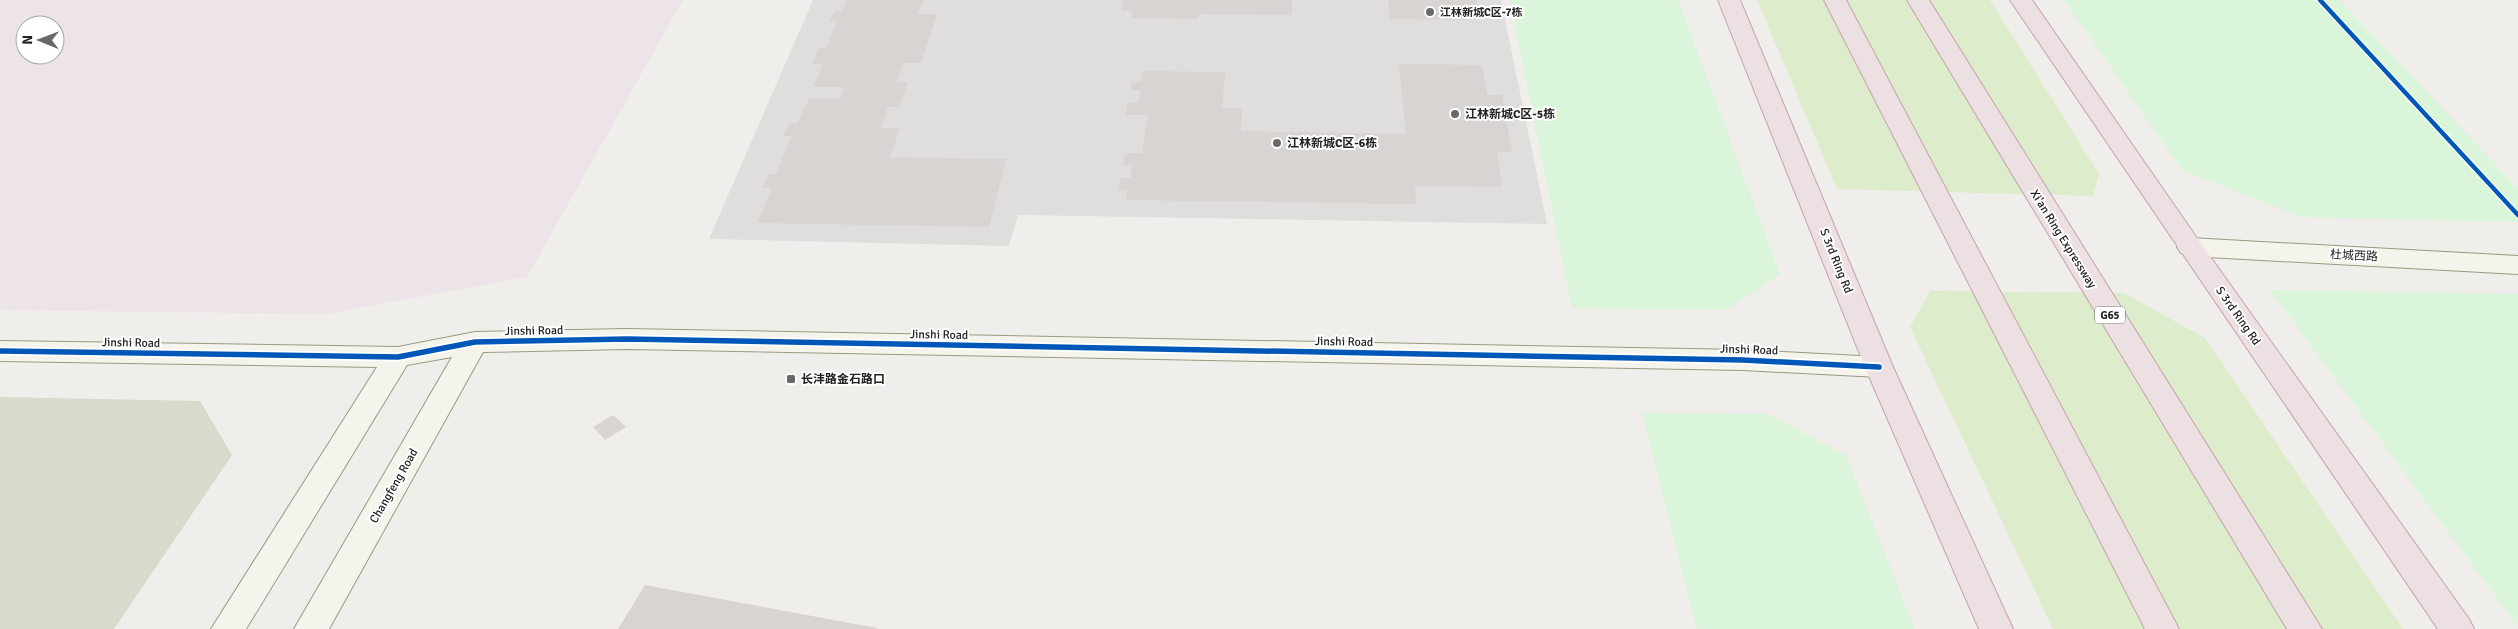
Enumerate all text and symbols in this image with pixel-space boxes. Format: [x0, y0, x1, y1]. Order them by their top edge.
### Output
marker: 江林新城C区-7栋 [1424, 6, 1436, 18]
place label: 江林新城C区-7栋 [1440, 6, 1522, 19]
north arrow [15, 15, 65, 65]
text: N [19, 35, 36, 45]
place label: 江林新城C区-5栋 [1465, 107, 1555, 122]
marker: 江林新城C区-5栋 [1449, 108, 1461, 120]
place label: 江林新城C区-6栋 [1287, 136, 1377, 151]
marker: 江林新城C区-6栋 [1271, 137, 1283, 149]
street label: Xi'an Ring Expressway [2027, 187, 2100, 291]
street label: S 3rd Ring Rd [1816, 226, 1856, 296]
street label: 杜城西路 [2330, 247, 2378, 265]
street label: S 3rd Ring Rd [2212, 284, 2264, 348]
road number: G65 [2095, 306, 2125, 324]
street label: Jinshi Road [505, 323, 563, 339]
street label: Jinshi Road [910, 327, 968, 343]
street label: Jinshi Road [1315, 334, 1373, 350]
street label: Jinshi Road [102, 335, 160, 351]
street label: Jinshi Road [1719, 341, 1779, 359]
place label: 长沣路金石路口 [801, 372, 885, 387]
marker: 长沣路金石路口 [785, 373, 797, 385]
street label: Changfeng Road [367, 446, 421, 526]

